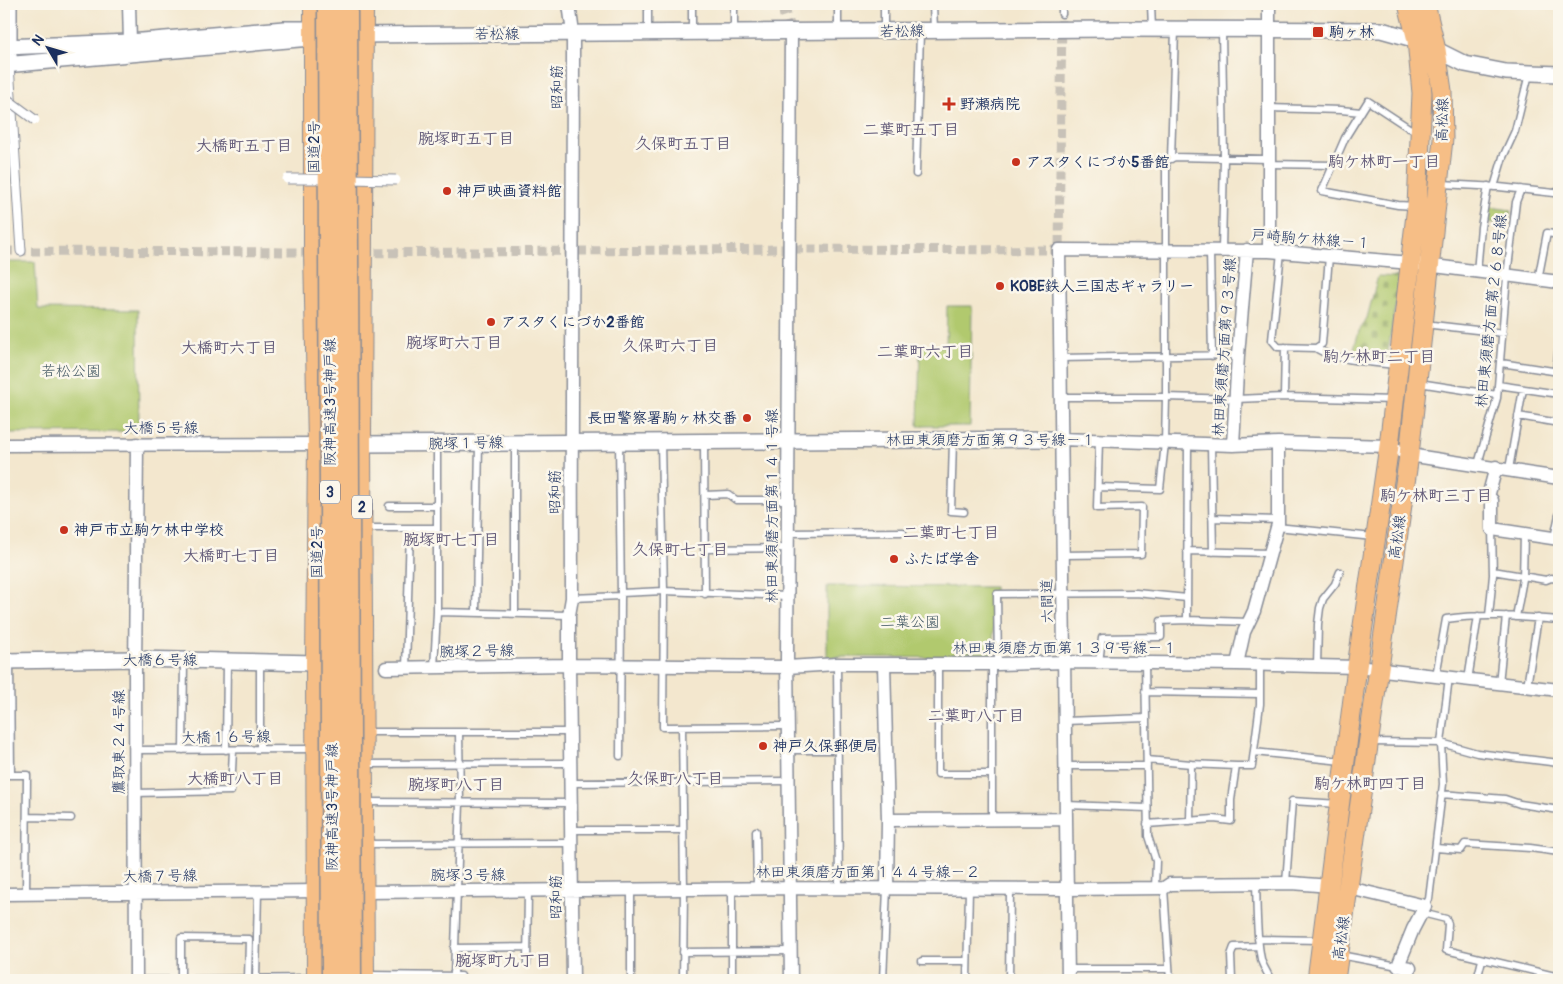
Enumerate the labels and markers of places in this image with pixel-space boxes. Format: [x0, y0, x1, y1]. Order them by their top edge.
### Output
place label: 駒ヶ林 [1329, 23, 1374, 42]
marker: 駒ヶ林 [1311, 25, 1325, 39]
place label: 野瀬病院 [960, 95, 1020, 114]
marker: 野瀬病院 [942, 97, 956, 111]
place label: アスタくにづか5番館 [1026, 153, 1169, 172]
marker: アスタくにづか5番館 [1010, 156, 1022, 168]
place label: 神戸映画資料館 [457, 182, 562, 201]
marker: 神戸映画資料館 [441, 185, 453, 197]
place label: KOBE鉄人三国志ギャラリー [1010, 277, 1194, 296]
marker: KOBE鉄人三国志ギャラリー [994, 280, 1006, 292]
place label: アスタくにづか2番館 [501, 313, 645, 332]
marker: アスタくにづか2番館 [485, 316, 497, 328]
place label: 長田警察署駒ヶ林交番 [587, 409, 737, 428]
marker: 長田警察署駒ヶ林交番 [741, 412, 753, 424]
place label: 神戸市立駒ケ林中学校 [74, 521, 224, 540]
marker: 神戸市立駒ケ林中学校 [58, 524, 70, 536]
place label: ふたば学舎 [904, 550, 979, 569]
marker: ふたば学舎 [888, 553, 900, 565]
place label: 神戸久保郵便局 [773, 737, 878, 756]
marker: 神戸久保郵便局 [757, 740, 769, 752]

